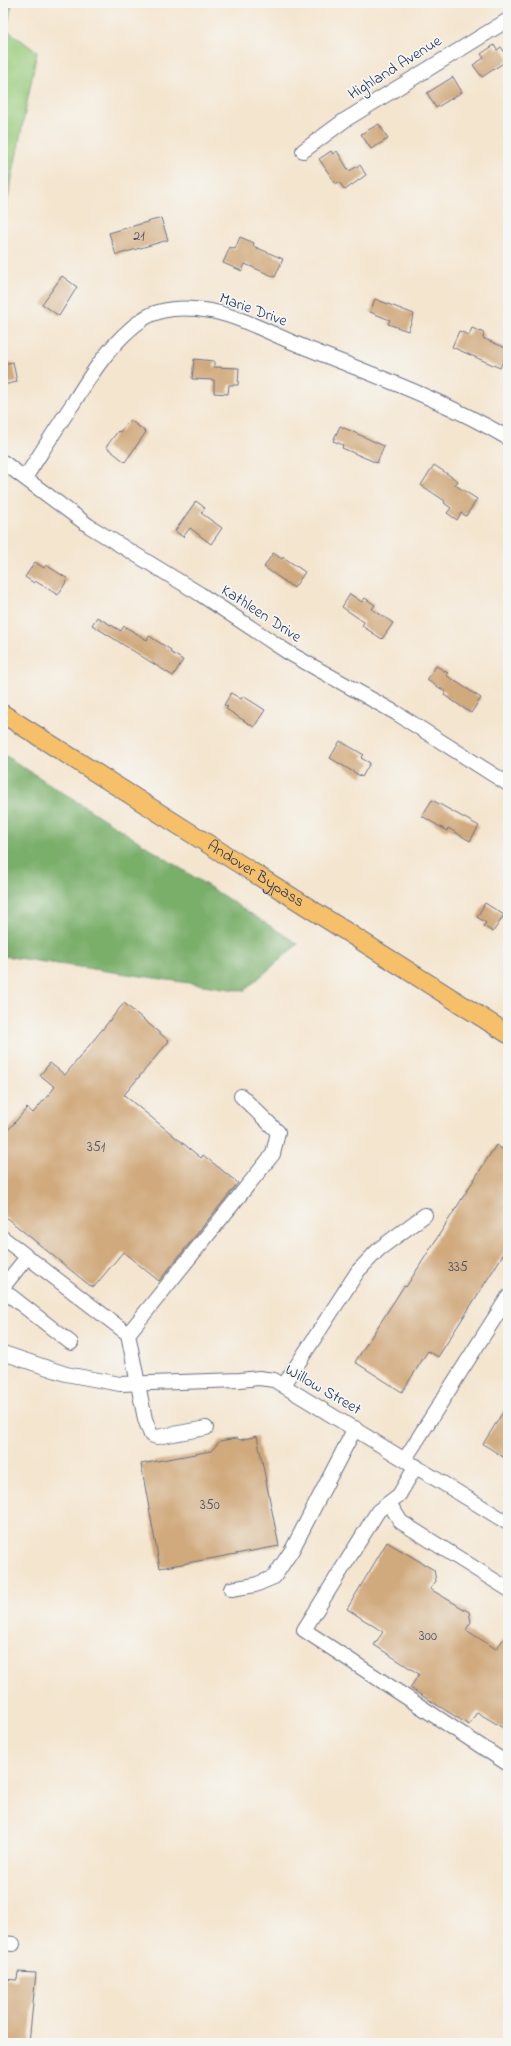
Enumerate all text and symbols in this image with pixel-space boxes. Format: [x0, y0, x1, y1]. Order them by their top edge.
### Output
street label: Highland Avenue [344, 29, 447, 106]
house number: 21 [133, 226, 145, 247]
street label: Marie Drive [216, 287, 291, 334]
street label: Kathleen Drive [216, 579, 307, 649]
street label: Andover Bypass [202, 834, 309, 914]
house number: 351 [87, 1137, 106, 1158]
house number: 335 [448, 1257, 468, 1278]
street label: Willow Street [280, 1358, 366, 1422]
house number: 350 [200, 1495, 220, 1516]
house number: 300 [419, 1626, 437, 1647]

